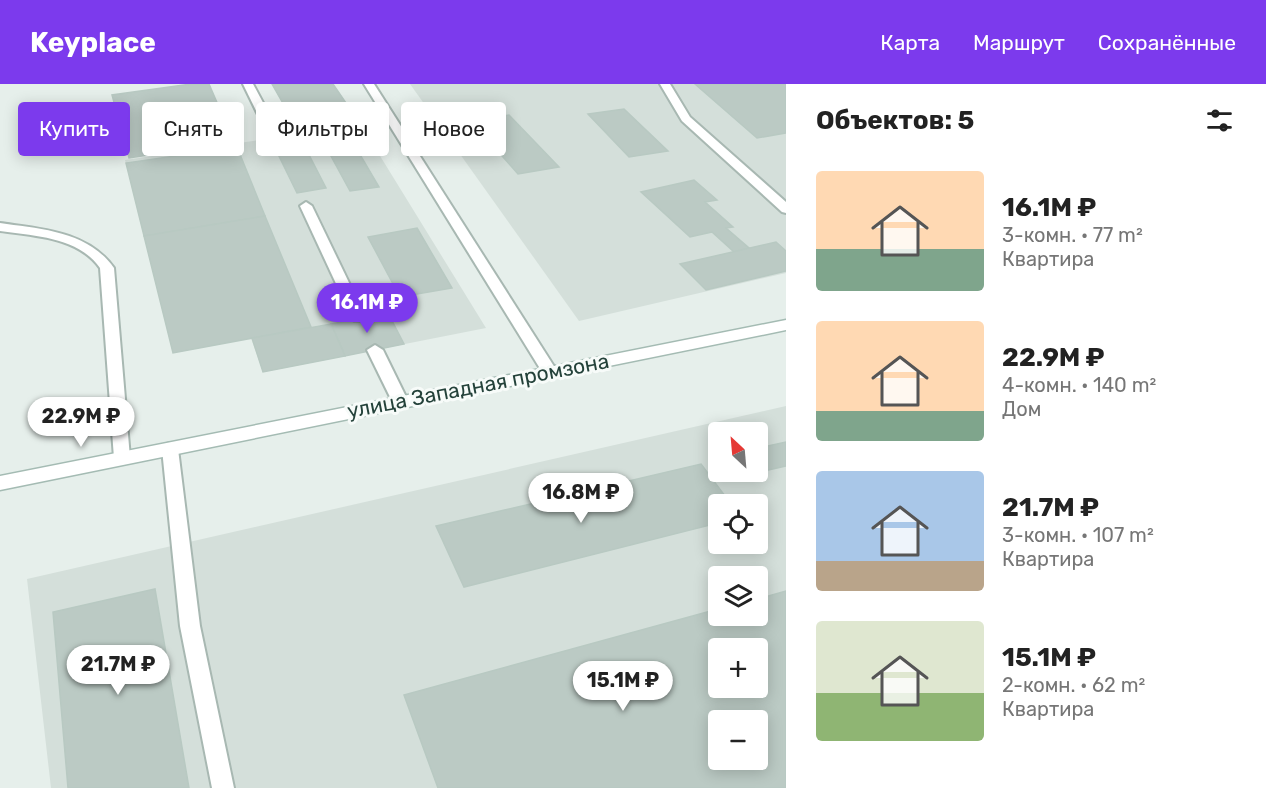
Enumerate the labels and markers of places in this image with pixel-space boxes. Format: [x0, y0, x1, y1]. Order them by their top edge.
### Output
pin: 16.1M ₽ [312, 283, 422, 334]
pin: 22.9M ₽ [26, 397, 136, 448]
pin: 16.8M ₽ [526, 473, 636, 524]
pin: 21.7M ₽ [63, 645, 173, 696]
pin: 15.1M ₽ [568, 661, 678, 712]

